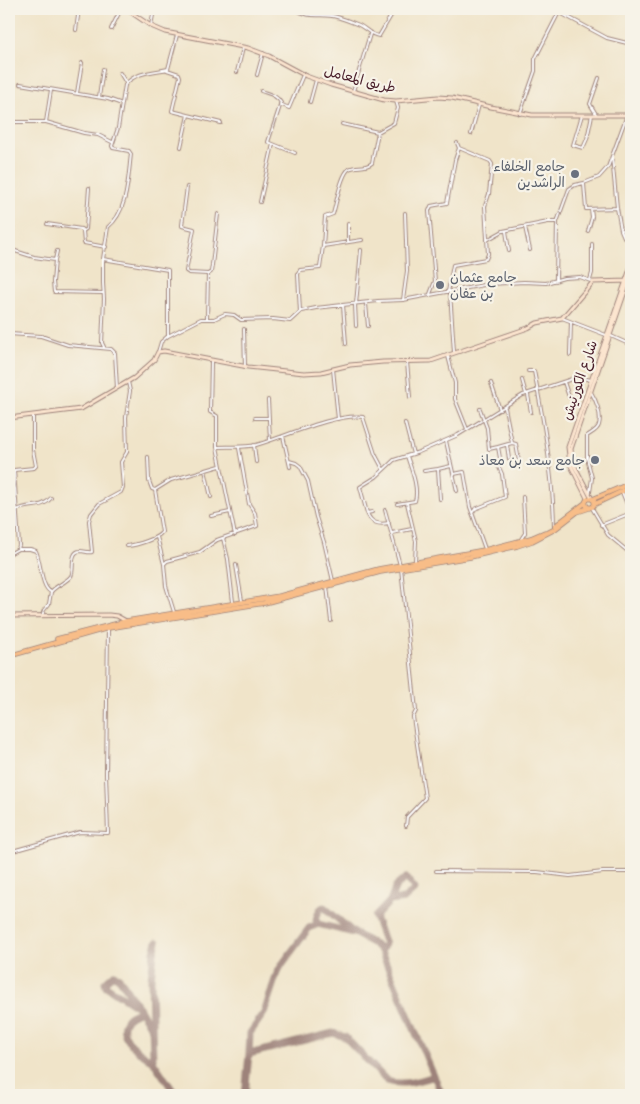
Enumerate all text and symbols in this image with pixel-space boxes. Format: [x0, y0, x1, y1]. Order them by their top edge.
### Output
street label: طريق المعامل [321, 58, 398, 100]
place label: جامع الخلفاء الراشدين [493, 154, 565, 195]
marker: جامع الخلفاء الراشدين [569, 168, 581, 180]
place label: جامع عثمان بن عفان [450, 265, 517, 306]
marker: جامع عثمان بن عفان [434, 279, 446, 291]
street label: شارع الكورنيش [554, 337, 605, 424]
place label: جامع سعد بن معاذ [479, 448, 585, 473]
marker: جامع سعد بن معاذ [589, 454, 601, 466]

